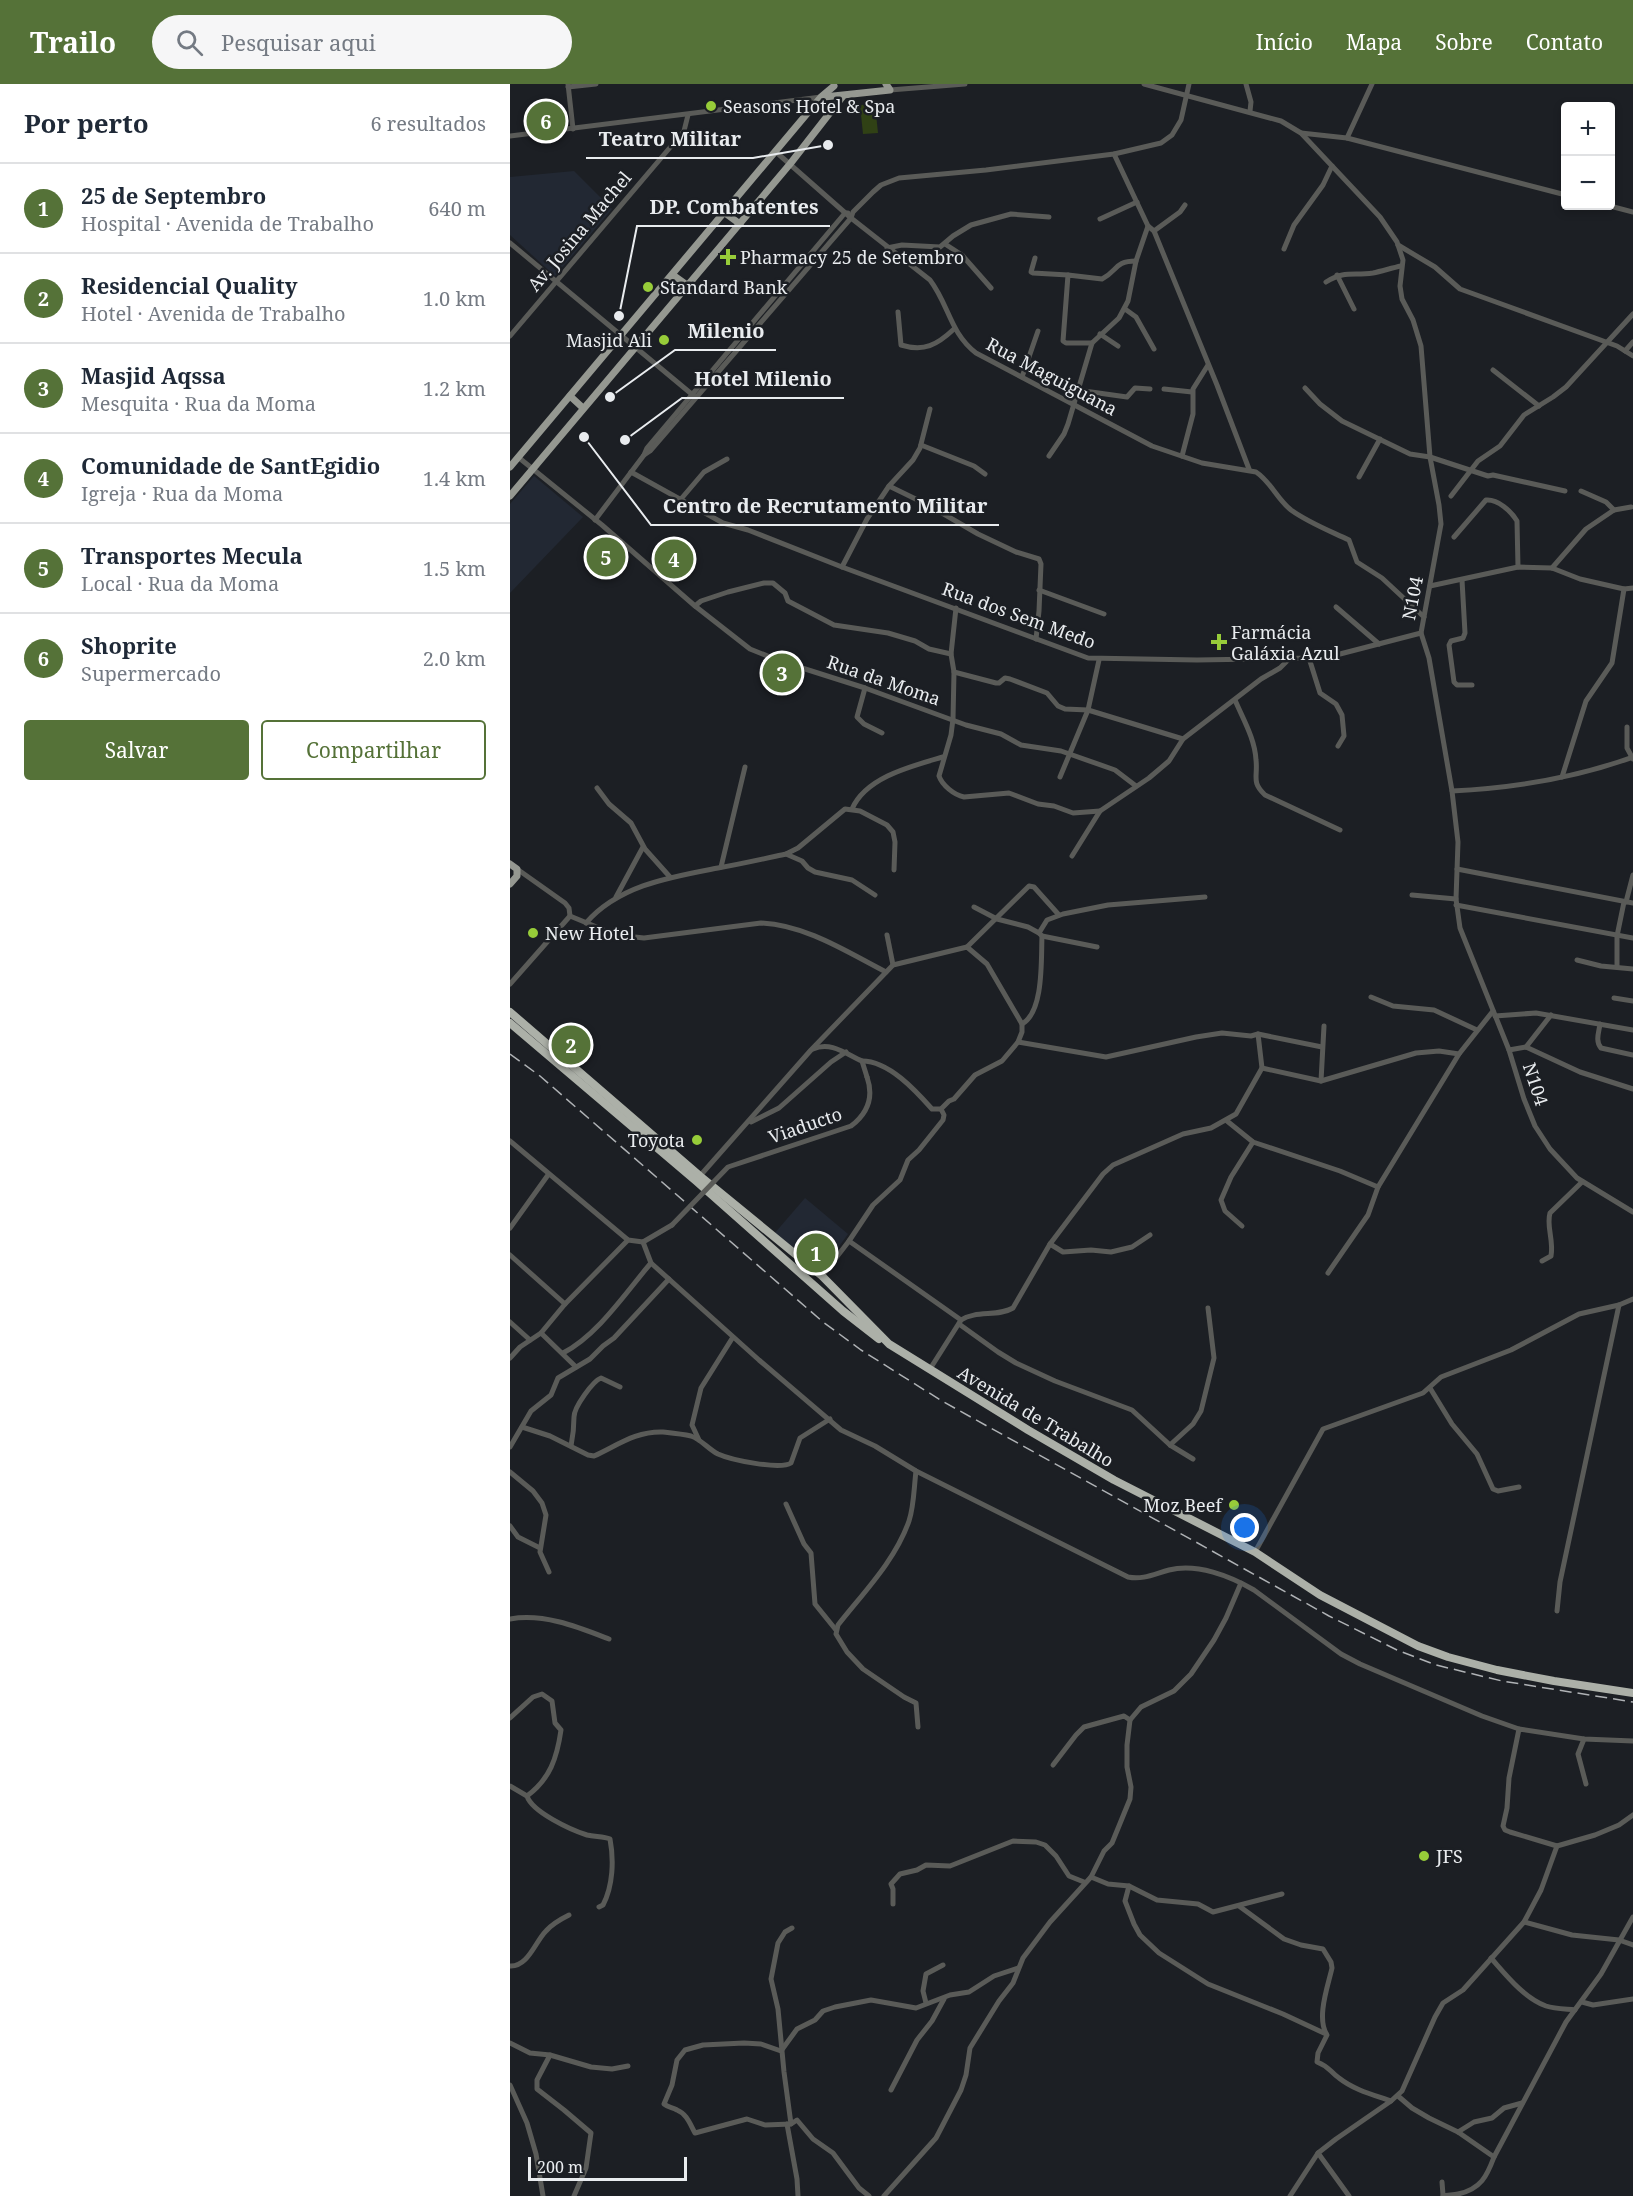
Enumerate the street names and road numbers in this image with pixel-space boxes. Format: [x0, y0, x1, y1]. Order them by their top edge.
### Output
street label: Av. Josina Machel [522, 166, 637, 296]
street label: Rua Maguiguana [982, 331, 1122, 421]
street label: N104 [1396, 574, 1428, 622]
street label: Rua dos Sem Medo [939, 576, 1099, 654]
street label: Rua da Moma [824, 649, 944, 711]
street label: N104 [1518, 1059, 1554, 1109]
street label: Viaducto [765, 1101, 845, 1149]
street label: Avenida de Trabalho [953, 1360, 1119, 1472]

